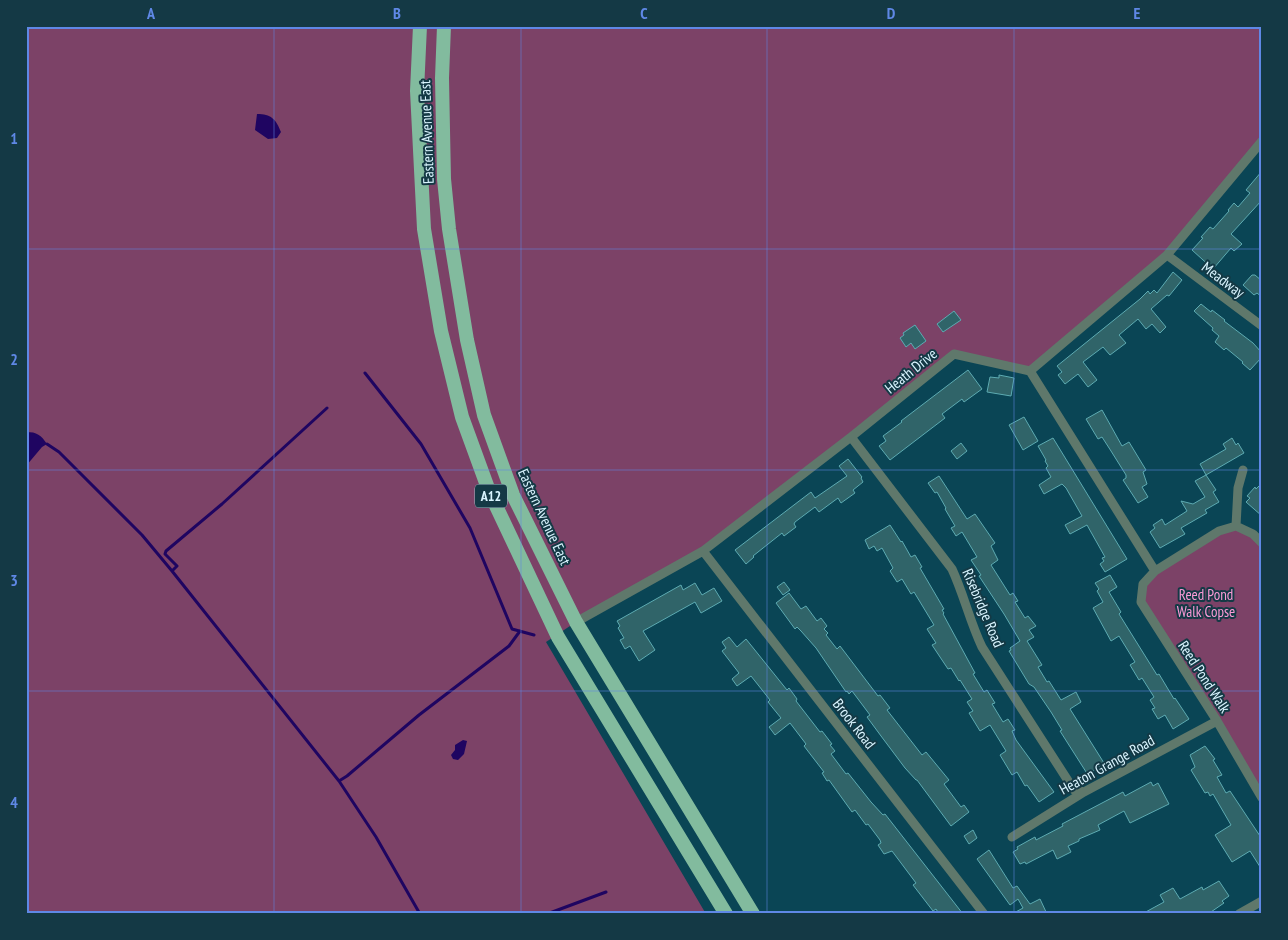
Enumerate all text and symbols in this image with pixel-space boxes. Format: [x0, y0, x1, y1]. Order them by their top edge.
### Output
text: A [146, 3, 156, 23]
text: B [393, 3, 401, 23]
text: C [640, 3, 648, 23]
text: D [887, 3, 896, 23]
text: E [1134, 3, 1141, 23]
street label: Eastern Avenue East [415, 80, 438, 184]
text: 1 [10, 128, 18, 148]
street label: Meadway [1198, 257, 1249, 302]
street label: Heath Drive [881, 344, 941, 397]
text: 2 [10, 349, 18, 369]
street label: Eastern Avenue East [514, 466, 575, 568]
road number: A12 [475, 484, 507, 508]
street label: Risebridge Road [958, 566, 1009, 650]
text: 3 [10, 570, 18, 590]
park label: Reed Pond Walk Copse [1177, 585, 1235, 621]
street label: Reed Pond Walk [1174, 637, 1235, 717]
street label: Brook Road [829, 695, 880, 753]
street label: Heaton Grange Road [1056, 731, 1158, 799]
text: 4 [10, 792, 18, 812]

